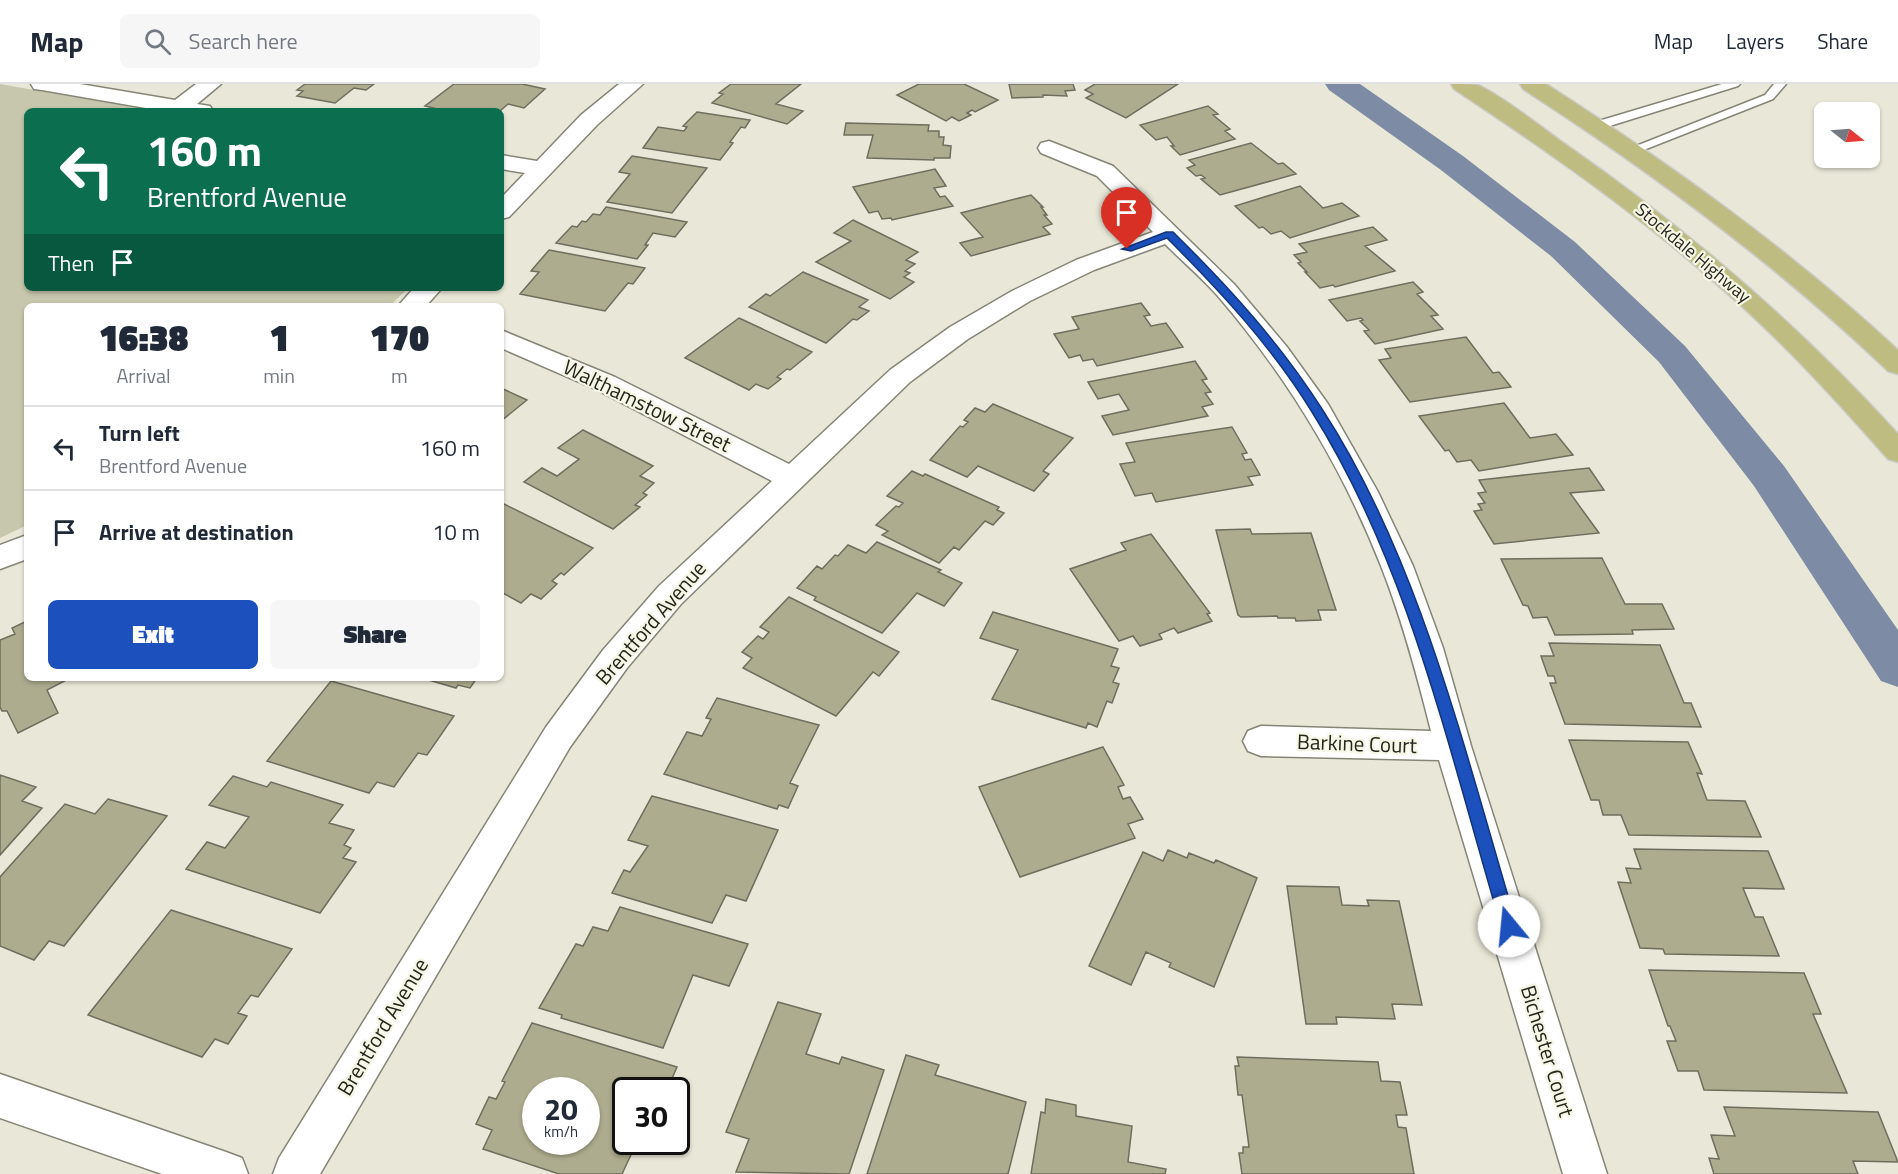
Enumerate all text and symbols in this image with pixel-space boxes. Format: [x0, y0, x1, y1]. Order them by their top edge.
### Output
search box [120, 14, 540, 68]
text: Map [30, 20, 84, 63]
text: Search here [189, 24, 298, 58]
icon: search [141, 25, 174, 58]
text: Map [1654, 25, 1693, 57]
text: Layers [1726, 25, 1784, 57]
text: Share [1817, 25, 1868, 57]
north arrow [1814, 102, 1880, 168]
map controls [1814, 102, 1880, 168]
text: 160 m [147, 118, 262, 182]
icon: left [48, 132, 126, 210]
text: Brentford Avenue [147, 176, 347, 217]
pin [1101, 187, 1152, 249]
icon: arrive [1110, 196, 1143, 229]
street label: Stockdale Highway [1630, 196, 1757, 309]
text: Then [48, 246, 94, 280]
icon: arrive [106, 246, 139, 279]
text: 16:38 [99, 310, 188, 365]
text: 1 [269, 310, 289, 365]
text: 170 [370, 310, 429, 365]
street label: Walthamstow Street [558, 351, 737, 460]
text: Arrival [116, 360, 171, 391]
text: min [263, 360, 295, 391]
text: m [391, 360, 408, 391]
text: Turn left [99, 416, 180, 450]
text: 160 m [420, 431, 480, 465]
icon: left [48, 432, 81, 465]
text: Brentford Avenue [99, 450, 247, 481]
text: Arrive at destination [99, 515, 294, 549]
text: 10 m [432, 515, 480, 549]
icon: arrive [48, 516, 81, 549]
street label: Brentford Avenue [587, 553, 713, 692]
button: Exit [48, 600, 258, 669]
button: Share [270, 600, 480, 669]
street label: Barkine Court [1297, 725, 1418, 761]
position arrow [1477, 894, 1541, 958]
street label: Brentford Avenue [328, 952, 436, 1101]
street label: Bichester Court [1513, 981, 1583, 1121]
speed limit sign: 30 [612, 1077, 690, 1155]
text: 20 [544, 1086, 578, 1132]
text: km/h [544, 1120, 578, 1143]

